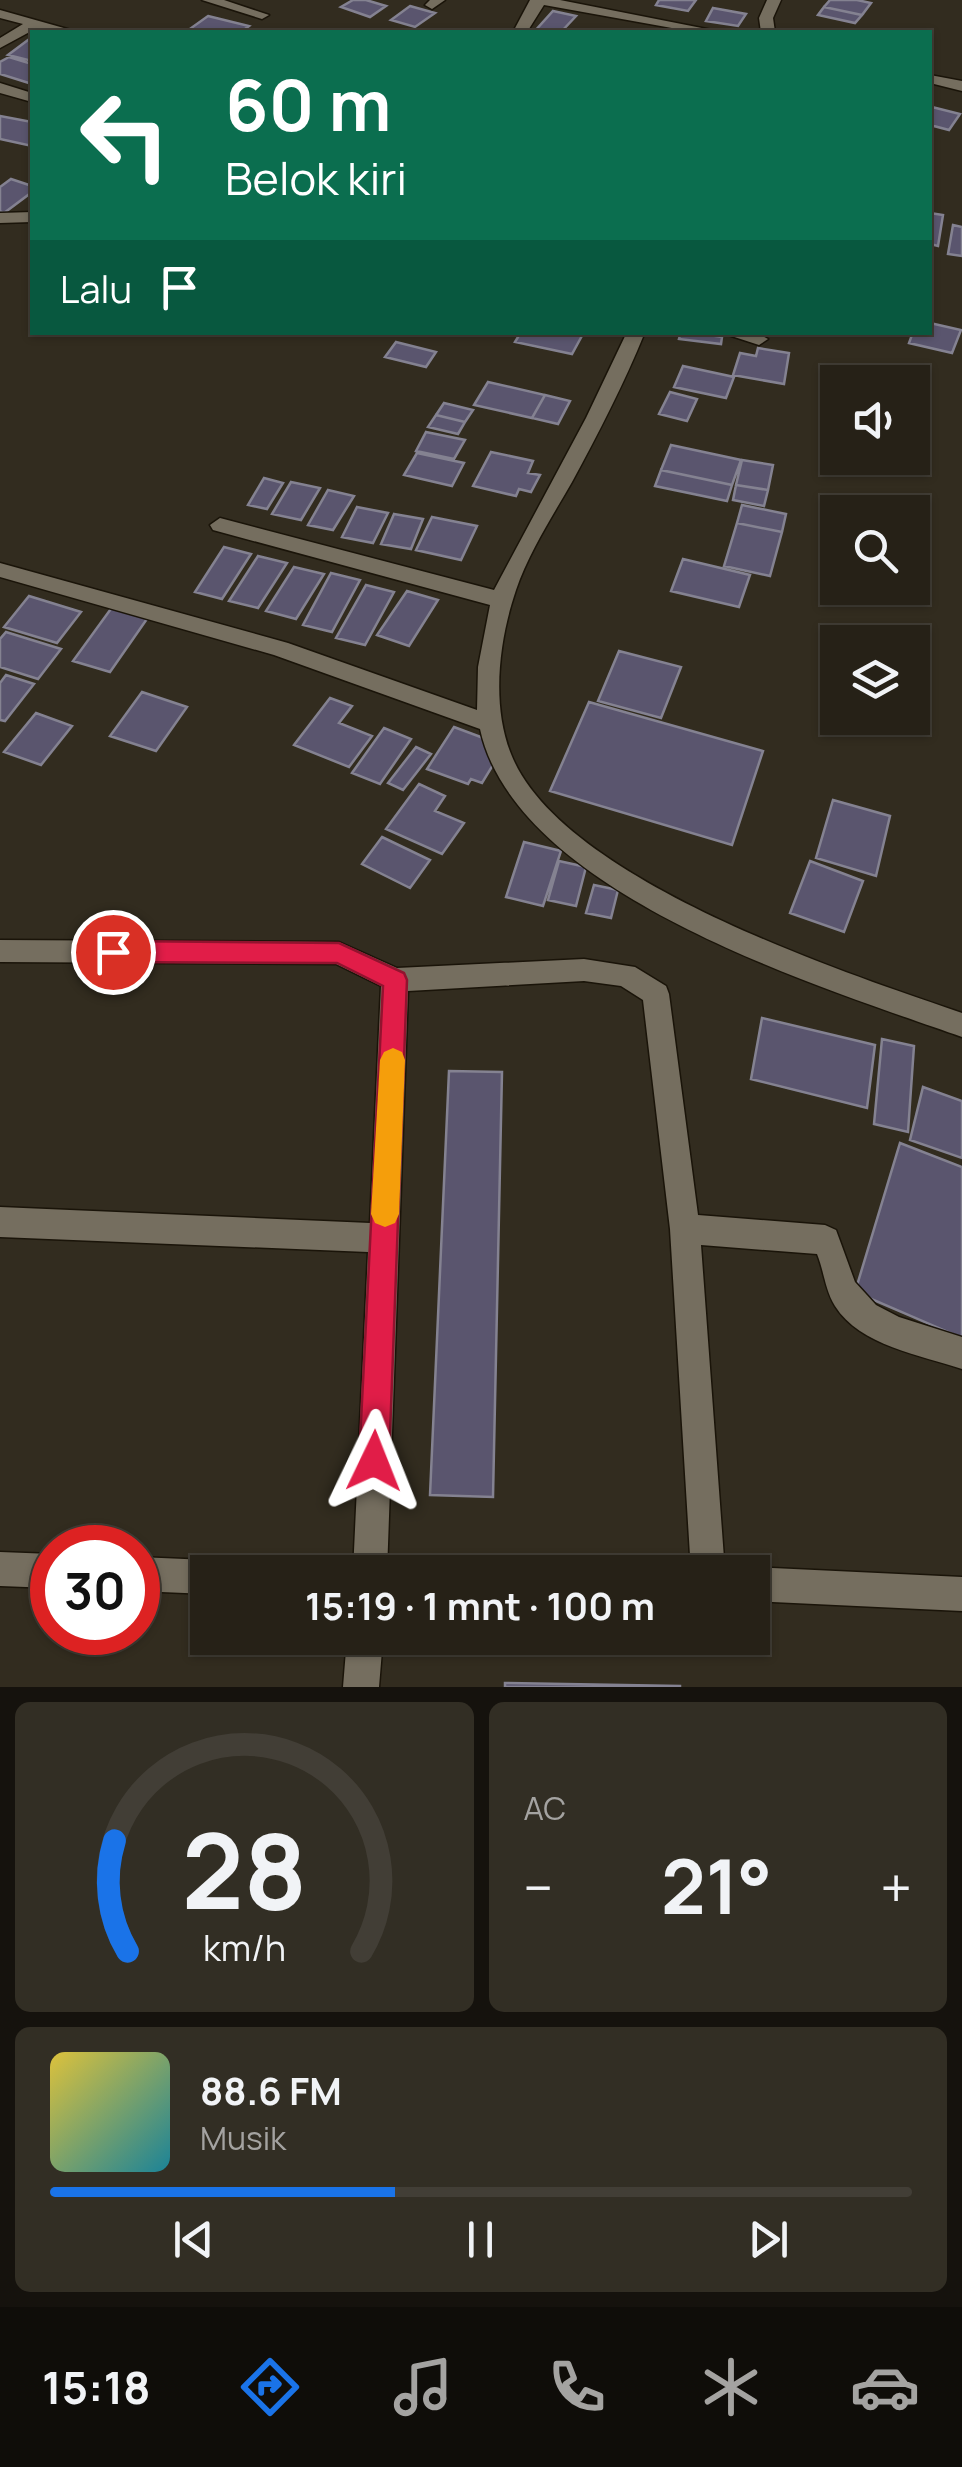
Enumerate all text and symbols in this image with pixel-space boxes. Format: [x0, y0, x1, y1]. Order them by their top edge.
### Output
text: 60 m [225, 56, 392, 152]
icon: left [60, 70, 190, 200]
text: Belok kiri [225, 147, 407, 209]
icon: arrive [152, 260, 207, 315]
text: Lalu [60, 262, 132, 314]
map controls [820, 365, 930, 735]
button: sound [820, 365, 930, 475]
button: search [820, 495, 930, 605]
button: layers [820, 625, 930, 735]
pin [71, 910, 156, 995]
icon: arrive [86, 925, 141, 980]
position arrow [322, 1409, 426, 1513]
speed limit sign: 30 [30, 1525, 160, 1655]
text: 15:19 · 1 mnt · 100 m [305, 1579, 655, 1631]
text: AC [524, 1786, 566, 1830]
text: 28 [181, 1798, 307, 1940]
text: 21° [661, 1834, 772, 1937]
text: − [524, 1849, 553, 1925]
text: + [880, 1849, 912, 1925]
text: km/h [203, 1923, 286, 1972]
text: 88.6 FM [200, 2064, 342, 2116]
text: Musik [200, 2116, 286, 2160]
icon: previous [166, 2212, 221, 2267]
icon: pause [453, 2212, 508, 2267]
icon: next [741, 2212, 796, 2267]
icon: directions [235, 2352, 305, 2422]
icon: music [388, 2352, 458, 2422]
icon: phone [542, 2352, 612, 2422]
icon: climate [696, 2352, 766, 2422]
icon: car [850, 2352, 920, 2422]
text: 15:18 [42, 2356, 151, 2418]

